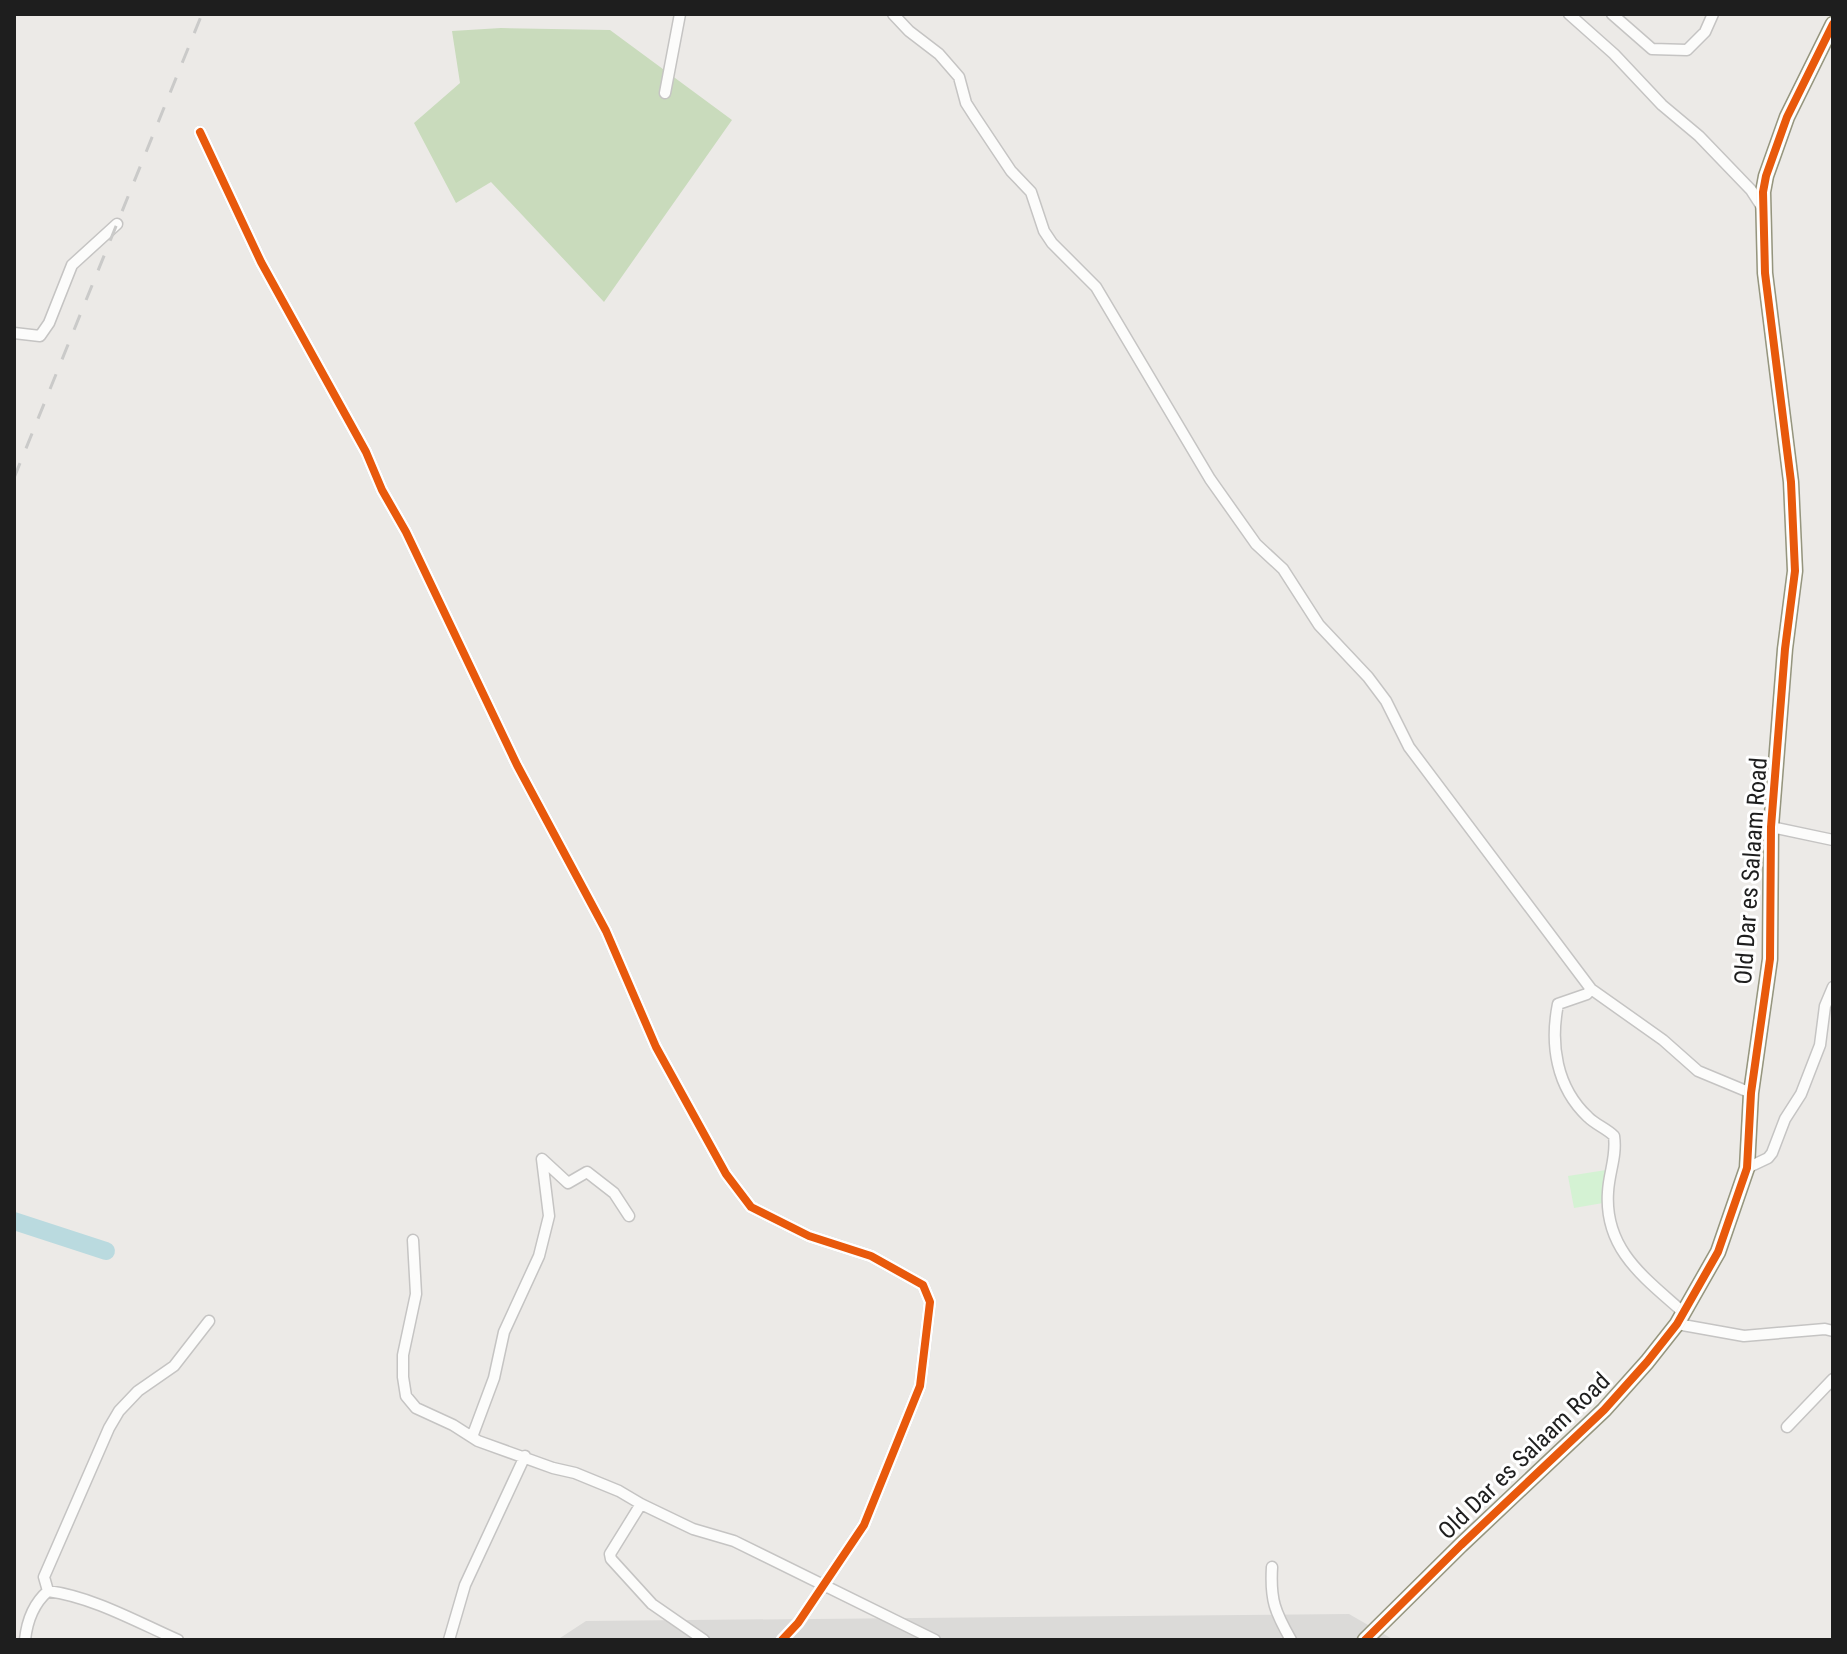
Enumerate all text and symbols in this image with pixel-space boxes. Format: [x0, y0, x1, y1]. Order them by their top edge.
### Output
street label: Old Dar es Salaam Road [1729, 757, 1773, 985]
street label: Old Dar es Salaam Road [1433, 1367, 1615, 1545]

